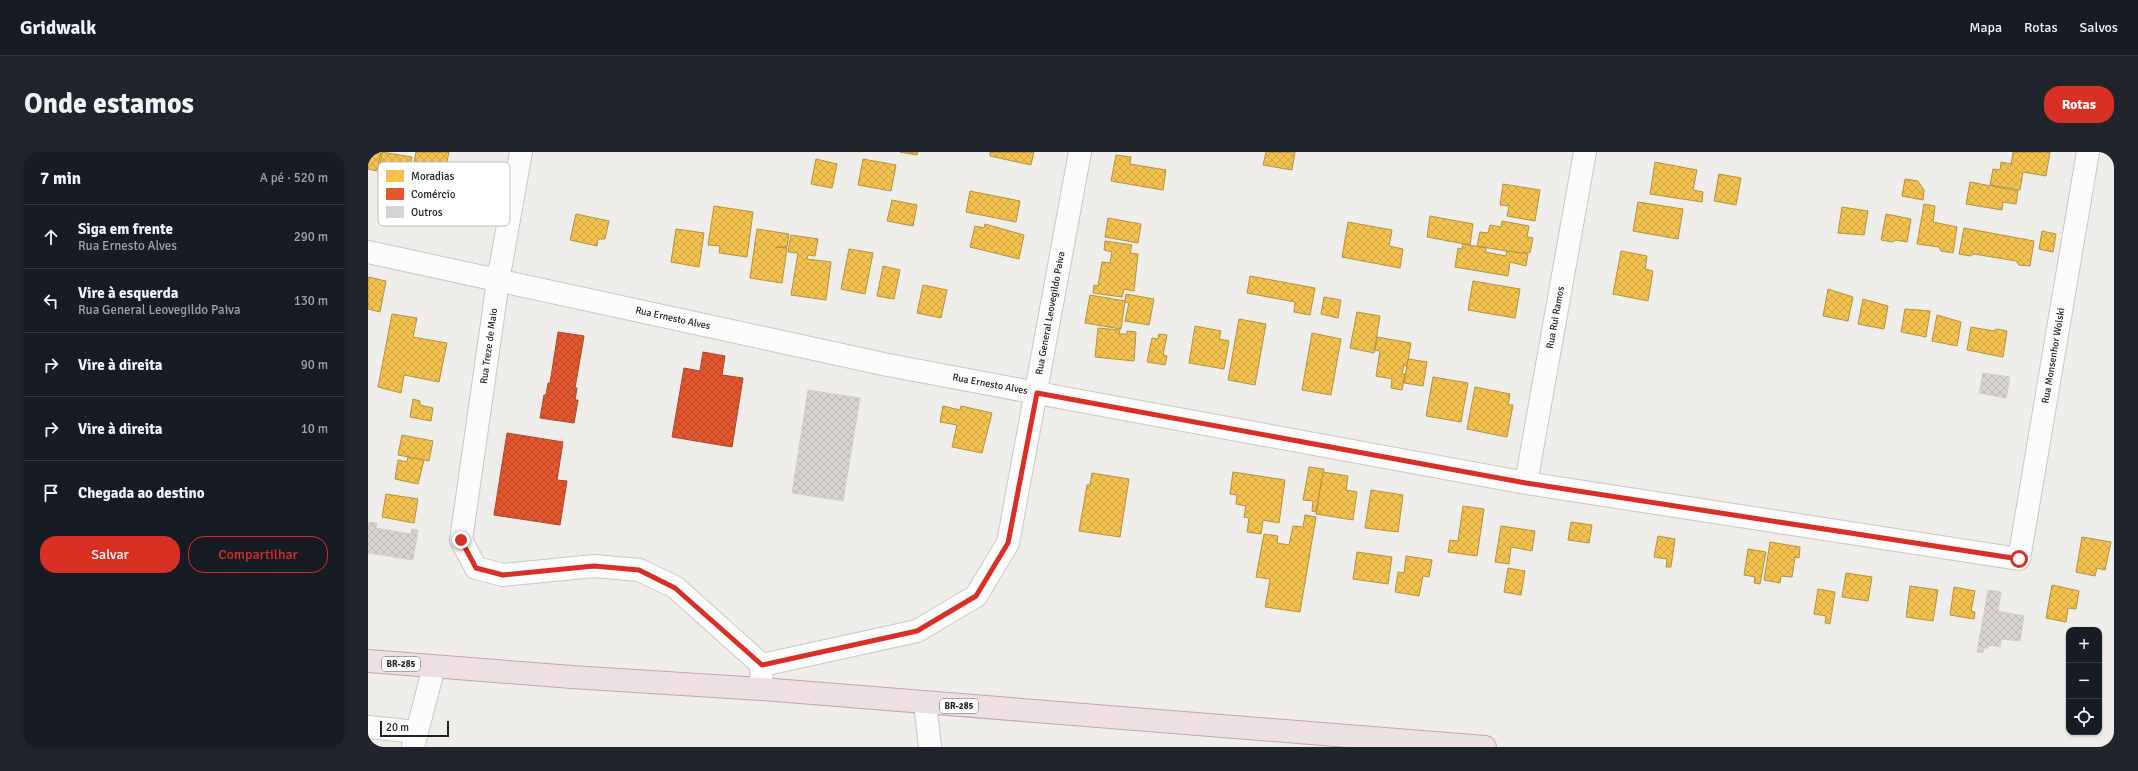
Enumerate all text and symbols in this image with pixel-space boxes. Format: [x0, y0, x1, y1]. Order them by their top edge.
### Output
text: Gridwalk [20, 16, 96, 40]
text: Mapa [1969, 19, 2002, 36]
text: Rotas [2024, 19, 2058, 36]
text: Salvos [2080, 19, 2118, 36]
button: Rotas [2044, 86, 2114, 123]
text: Onde estamos [24, 87, 194, 121]
legend [378, 162, 510, 226]
text: 7 min [40, 168, 81, 189]
text: A pé · 520 m [260, 170, 328, 186]
text: Moradias [411, 170, 454, 183]
text: Comércio [411, 188, 456, 201]
text: Outros [411, 206, 443, 219]
text: Siga em frente [78, 220, 173, 238]
icon: ahead [40, 226, 62, 248]
text: 290 m [294, 229, 328, 245]
text: Rua Ernesto Alves [78, 238, 177, 254]
street label: Rua General Leovegildo Paiva [1033, 250, 1068, 376]
text: Vire à esquerda [78, 284, 178, 302]
street label: Rua Rui Ramos [1544, 285, 1567, 350]
icon: left [40, 290, 62, 312]
text: 130 m [294, 293, 328, 309]
text: Rua General Leovegildo Paiva [78, 302, 241, 318]
street label: Rua Ernesto Alves [634, 304, 712, 332]
street label: Rua Treze de Maio [478, 307, 500, 385]
street label: Rua Monsenhor Wolski [2039, 307, 2067, 405]
icon: right [40, 354, 62, 376]
text: Vire à direita [78, 356, 162, 374]
text: 90 m [301, 357, 328, 373]
street label: Rua Ernesto Alves [951, 371, 1029, 397]
icon: right [40, 418, 62, 440]
text: Vire à direita [78, 420, 162, 438]
text: 10 m [301, 421, 328, 437]
icon: arrive [40, 482, 62, 504]
text: Chegada ao destino [78, 484, 205, 502]
route end [452, 531, 470, 549]
button: Salvar [40, 536, 180, 573]
button: Compartilhar [188, 536, 328, 573]
route start [2010, 550, 2028, 568]
map controls [2066, 627, 2102, 735]
button: + [2066, 627, 2102, 663]
road number: BR-285 [382, 657, 420, 671]
button: − [2066, 663, 2102, 699]
road number: BR-285 [940, 699, 978, 713]
button: locate [2066, 699, 2102, 735]
scale bar [380, 719, 449, 738]
text: 20 m [386, 721, 409, 734]

